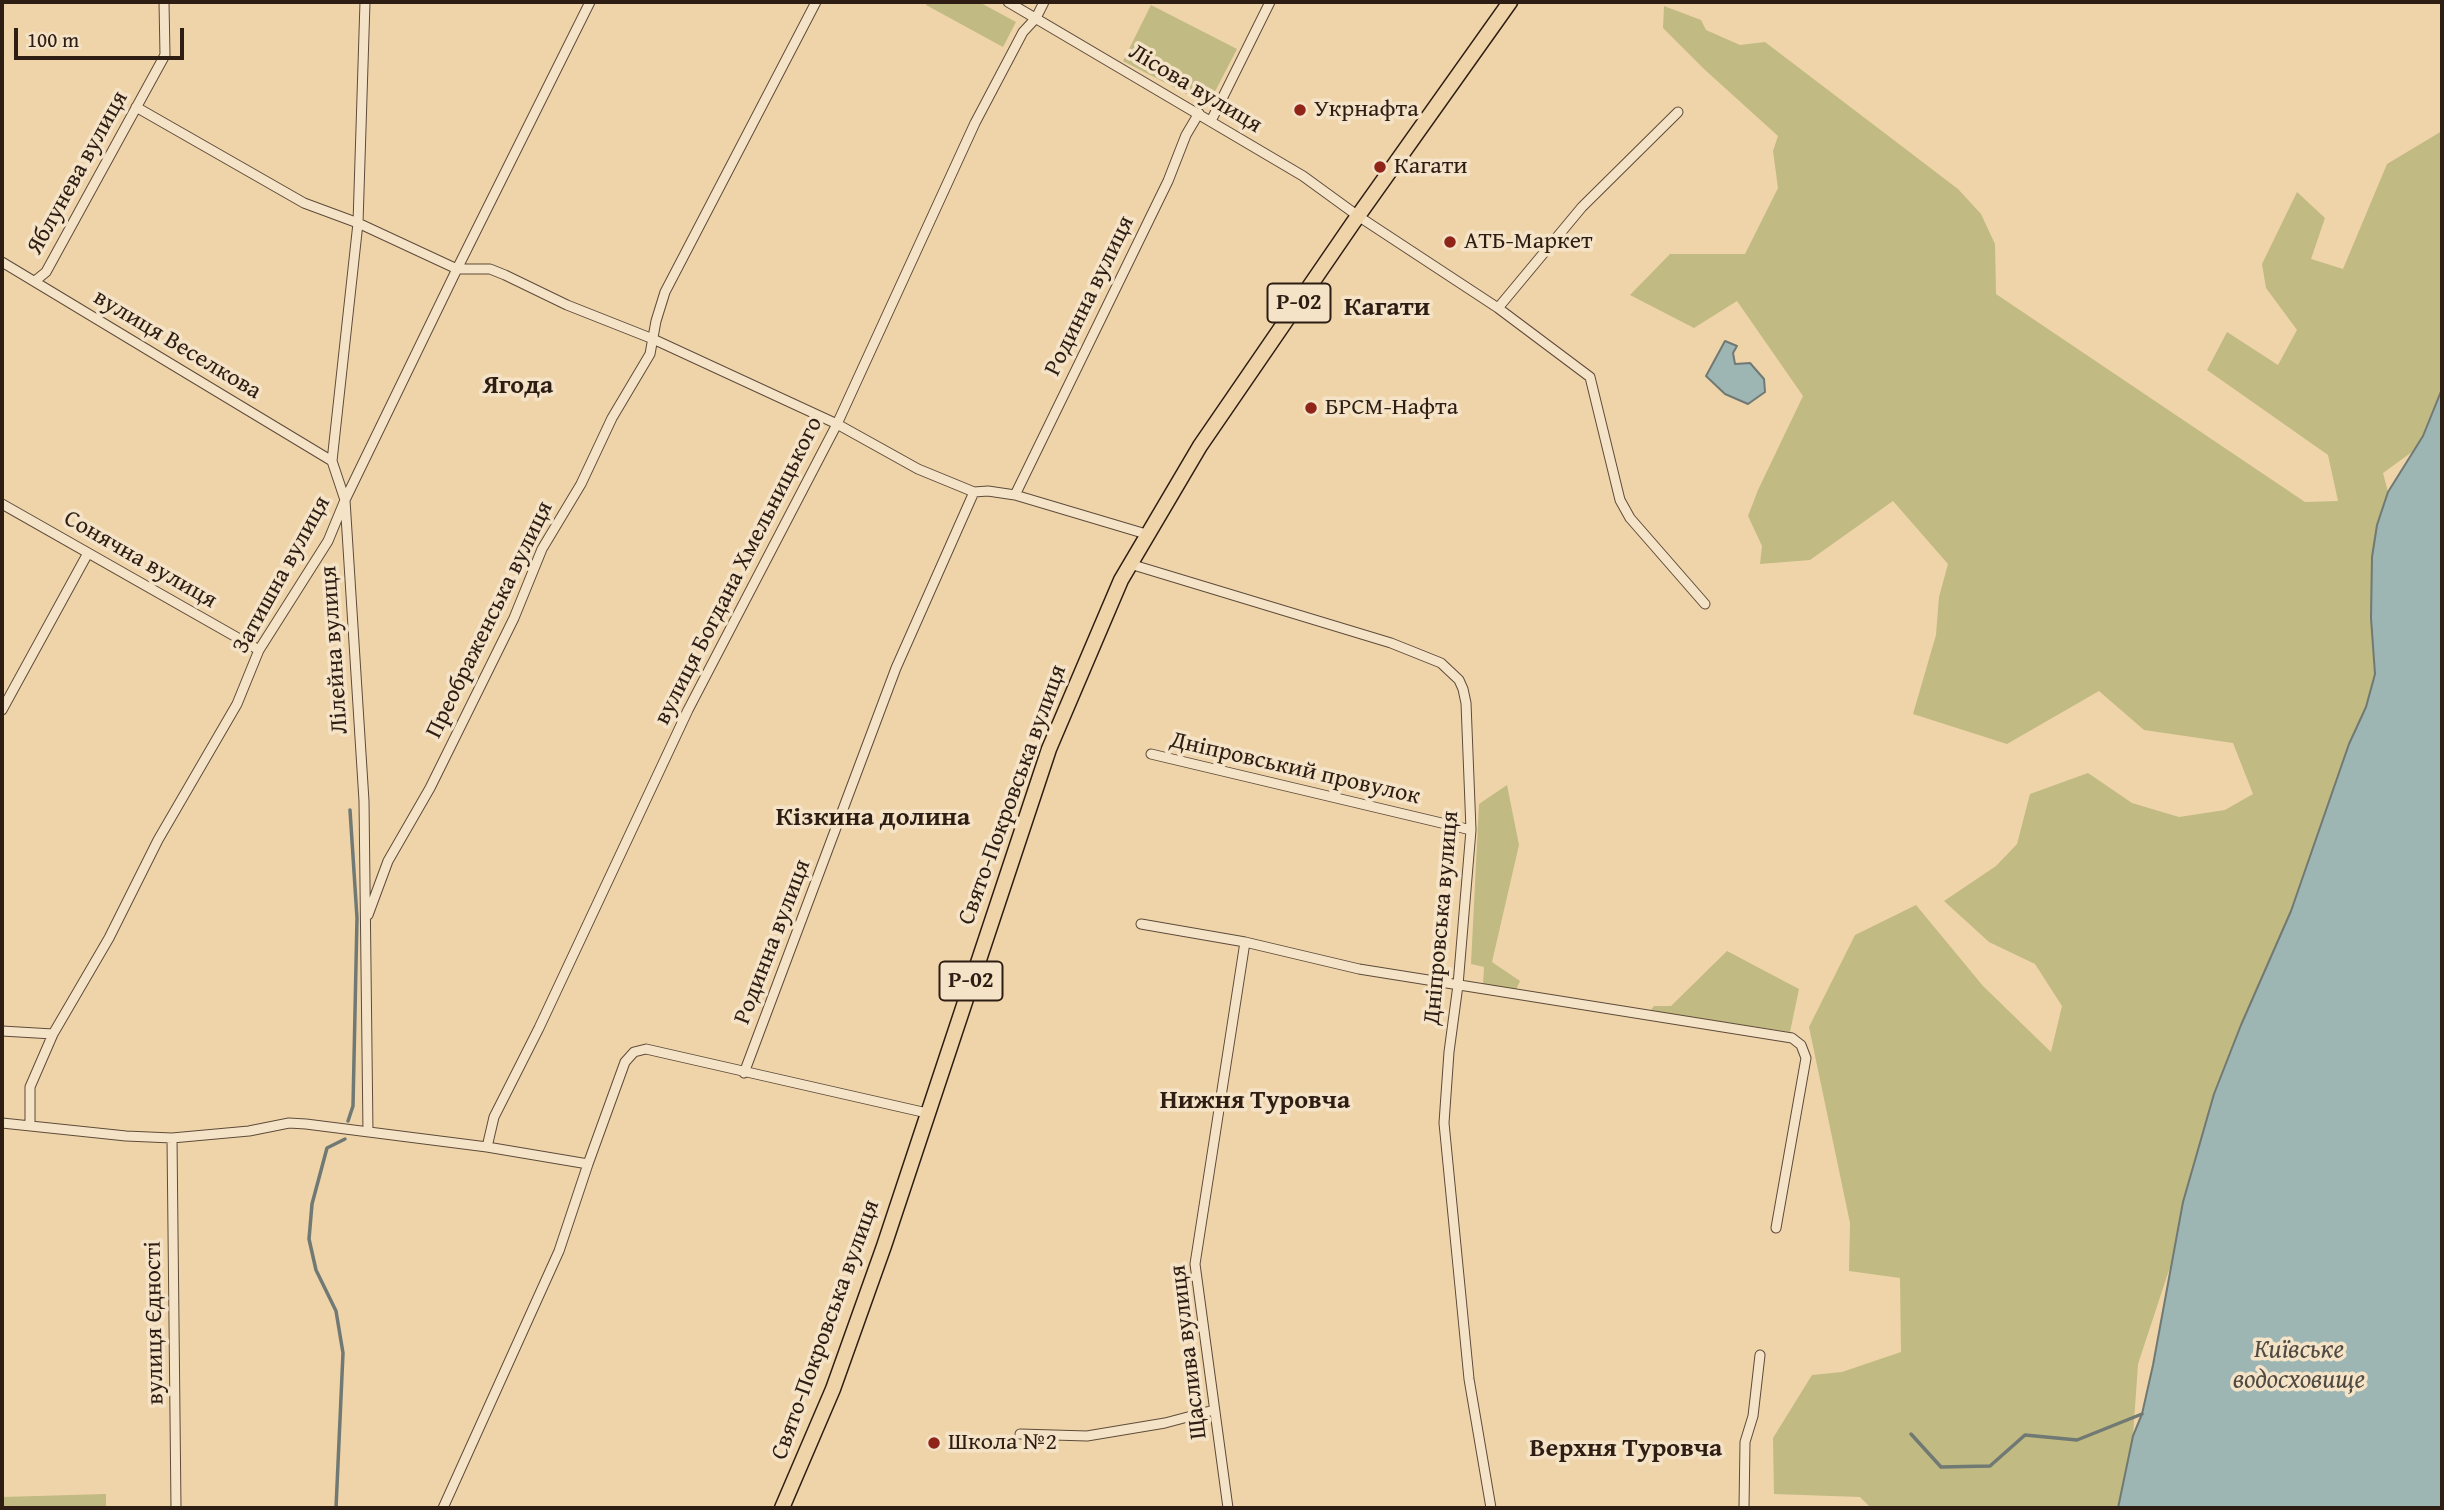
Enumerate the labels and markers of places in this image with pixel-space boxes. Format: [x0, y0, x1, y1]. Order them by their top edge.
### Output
place label: Укрнафта [1314, 96, 1419, 124]
marker: Укрнафта [1292, 102, 1308, 118]
place label: Кагати [1394, 153, 1468, 181]
marker: Кагати [1372, 159, 1388, 175]
place label: АТБ-Маркет [1464, 228, 1592, 256]
marker: АТБ-Маркет [1442, 234, 1458, 250]
place label: БРСМ-Нафта [1325, 394, 1458, 422]
marker: БРСМ-Нафта [1303, 400, 1319, 416]
place label: Школа №2 [948, 1429, 1057, 1457]
marker: Школа №2 [926, 1435, 942, 1451]

